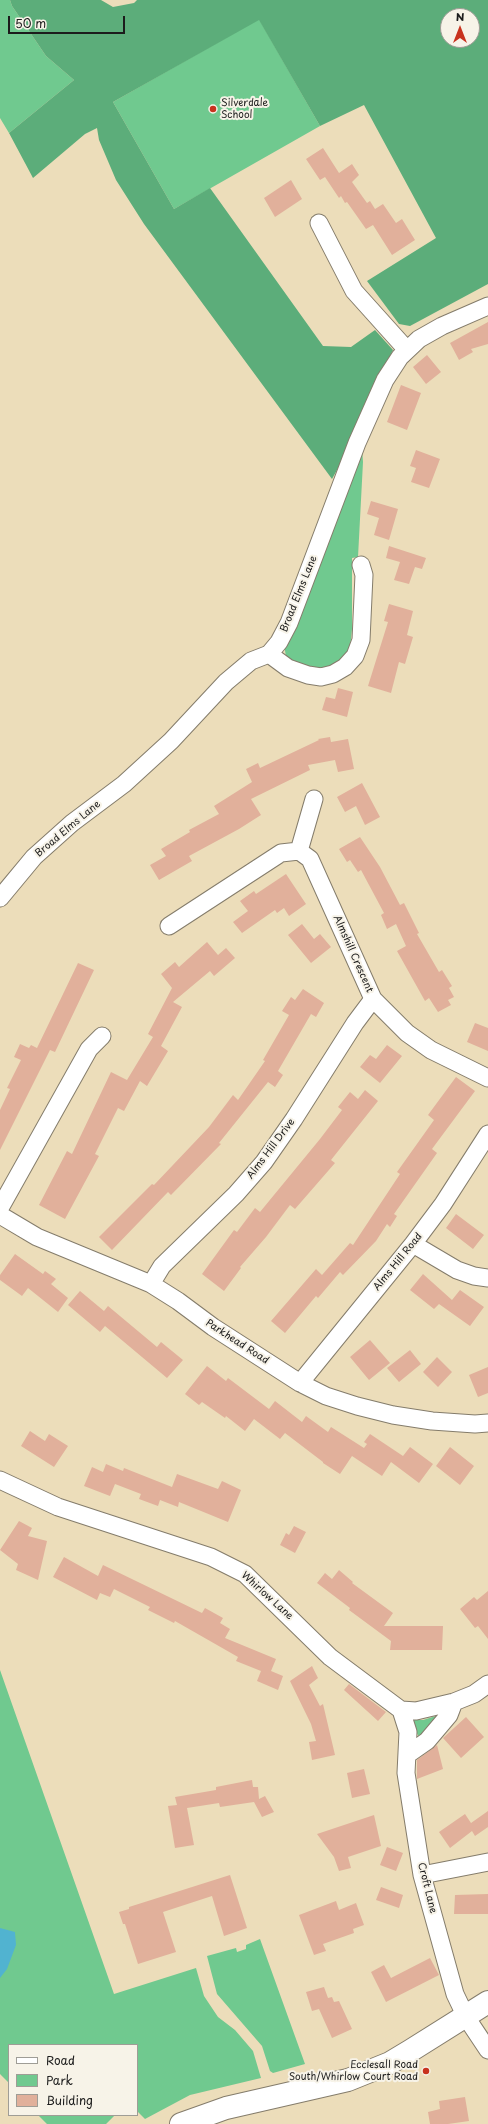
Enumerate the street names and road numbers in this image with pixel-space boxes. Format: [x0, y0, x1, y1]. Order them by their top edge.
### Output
street label: Broad Elms Lane [278, 554, 320, 634]
street label: Broad Elms Lane [33, 798, 103, 860]
street label: Almshill Crescent [331, 913, 375, 995]
street label: Alms Hill Drive [244, 1116, 298, 1182]
street label: Alms Hill Road [371, 1231, 425, 1293]
street label: Parkhead Road [203, 1317, 271, 1367]
street label: Whirlow Lane [239, 1570, 295, 1622]
street label: Croft Lane [415, 1861, 439, 1915]

